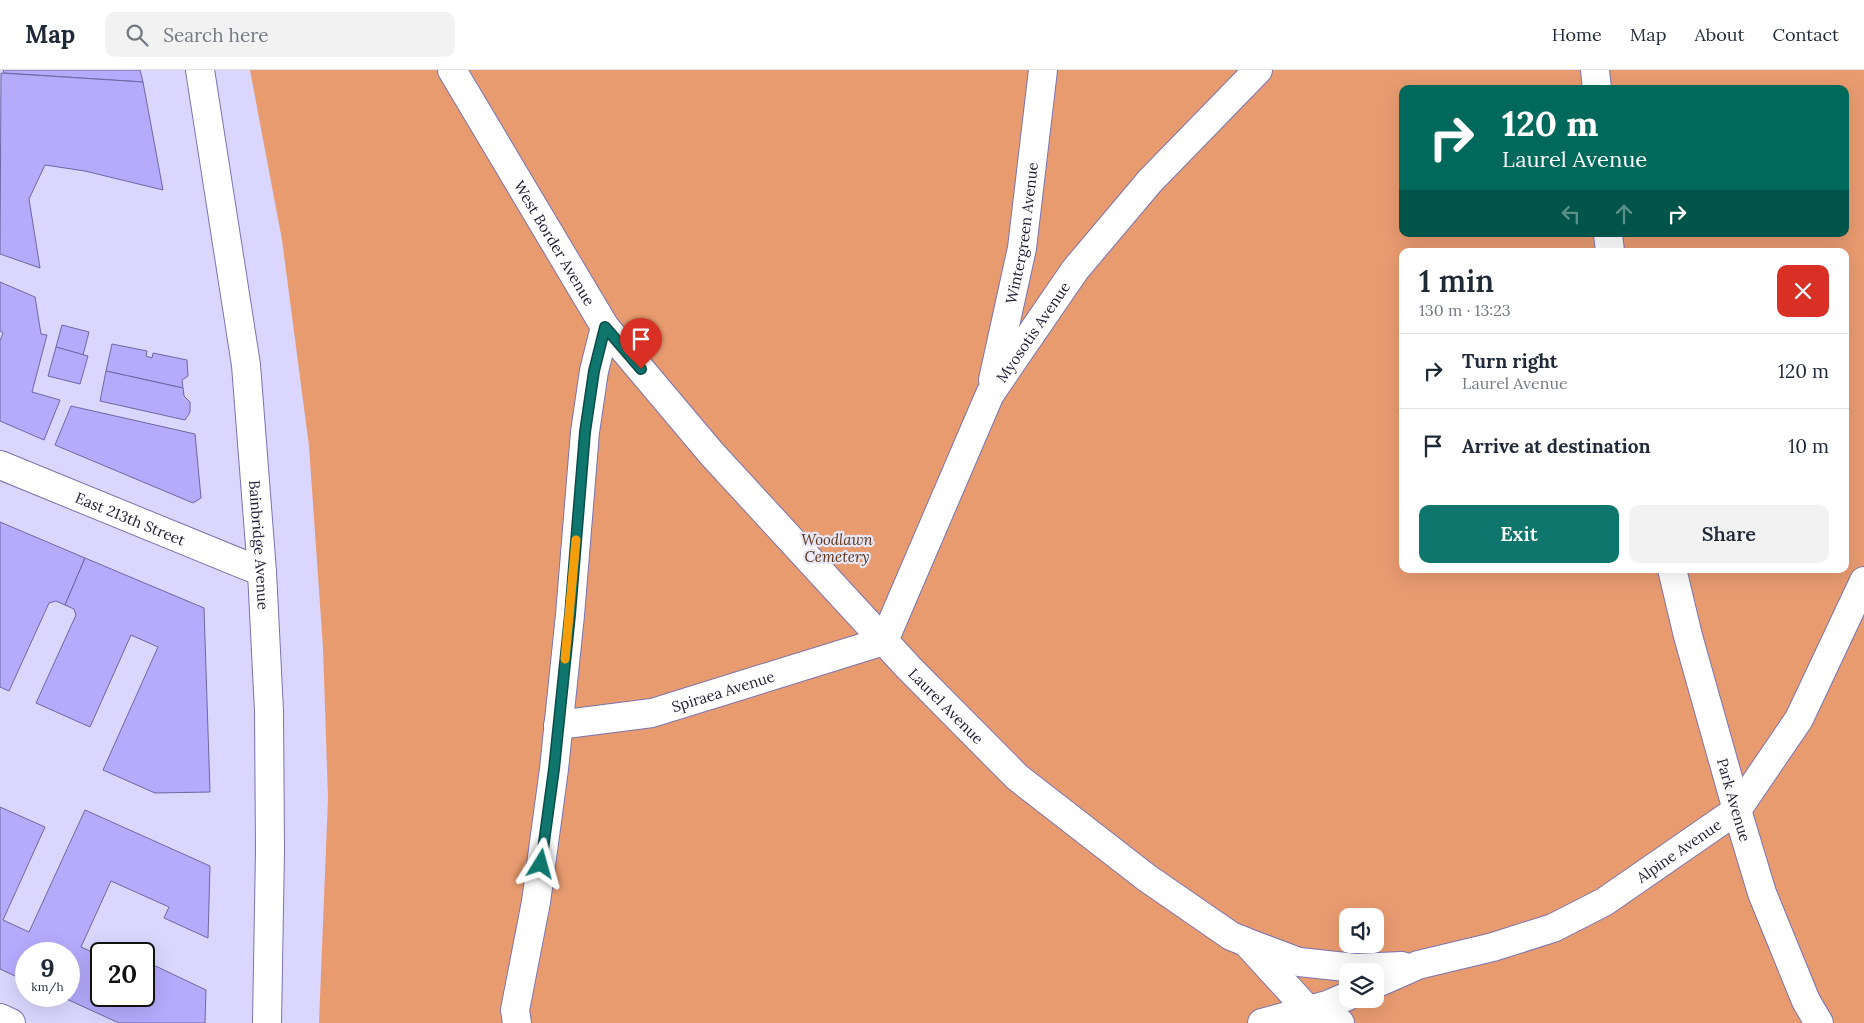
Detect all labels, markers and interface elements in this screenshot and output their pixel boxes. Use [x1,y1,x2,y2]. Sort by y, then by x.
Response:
search box [105,12,455,57]
text: Map [25,19,75,50]
icon: search [123,21,151,49]
text: Search here [163,23,269,47]
text: Home [1552,23,1602,46]
text: Map [1630,23,1666,46]
text: About [1694,23,1744,46]
text: Contact [1772,23,1839,46]
text: 120 m [1502,101,1599,146]
icon: right [1419,105,1484,170]
text: Laurel Avenue [1502,145,1647,173]
street label: Wintergreen Avenue [1001,161,1042,305]
street label: West Border Avenue [510,177,599,309]
icon: left [1557,200,1585,228]
icon: ahead [1610,200,1638,228]
icon: right [1663,200,1691,228]
text: 1 min [1419,262,1494,300]
button: close [1777,265,1829,317]
street label: Myosotis Avenue [992,278,1074,386]
text: 130 m · 13:23 [1419,300,1511,320]
pin [620,318,662,369]
icon: arrive [627,325,655,353]
text: Turn right [1462,349,1558,373]
icon: right [1419,357,1447,385]
text: 120 m [1778,359,1829,383]
text: Laurel Avenue [1462,373,1568,393]
icon: arrive [1419,432,1447,460]
text: Arrive at destination [1462,434,1651,458]
text: 10 m [1788,434,1829,458]
street label: Bainbridge Avenue [245,479,273,610]
street label: East 213th Street [73,487,188,549]
button: Exit [1419,505,1619,563]
button: Share [1629,505,1829,563]
park label: Woodlawn Cemetery [801,530,874,566]
street label: Laurel Avenue [905,664,988,748]
street label: Spiraea Avenue [669,666,777,716]
street label: Park Avenue [1713,756,1755,844]
street label: Alpine Avenue [1632,814,1725,887]
position arrow [514,837,566,889]
map controls [1339,908,1384,1008]
button: sound [1339,908,1384,953]
speed limit sign: 20 [90,942,155,1007]
text: 9 [40,952,55,984]
button: layers [1339,963,1384,1008]
text: km/h [31,979,64,994]

